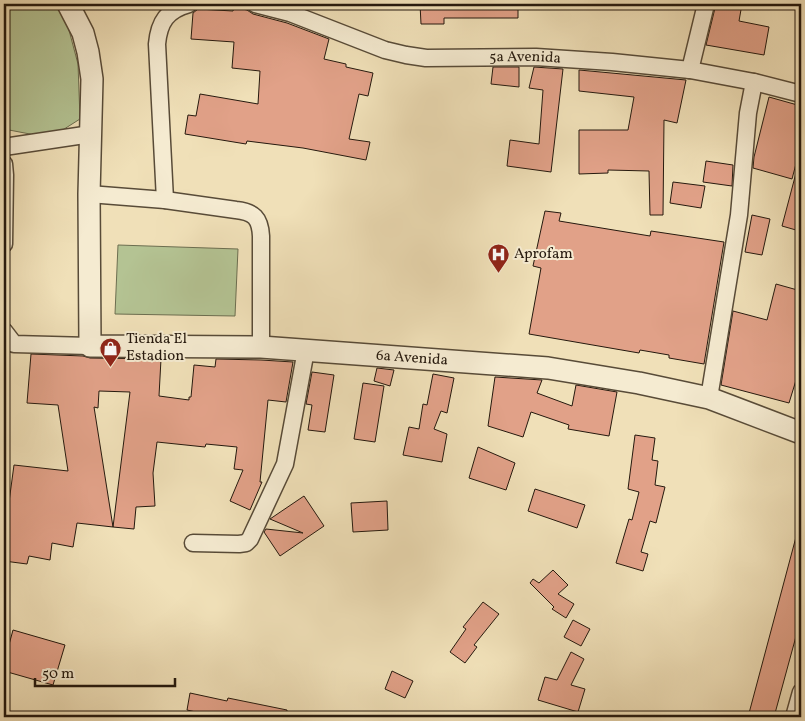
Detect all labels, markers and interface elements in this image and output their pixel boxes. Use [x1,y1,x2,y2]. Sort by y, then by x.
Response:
street label: 5a Avenida [489,46,562,69]
hospital icon: Aprofam [486,242,510,273]
place label: Aprofam [514,244,573,265]
place label: Tienda El Estadion [126,329,187,367]
shop icon: Tienda El Estadion [98,336,122,367]
street label: 6a Avenida [375,345,449,371]
scale bar [35,656,175,688]
text: 50 m [42,664,74,685]

